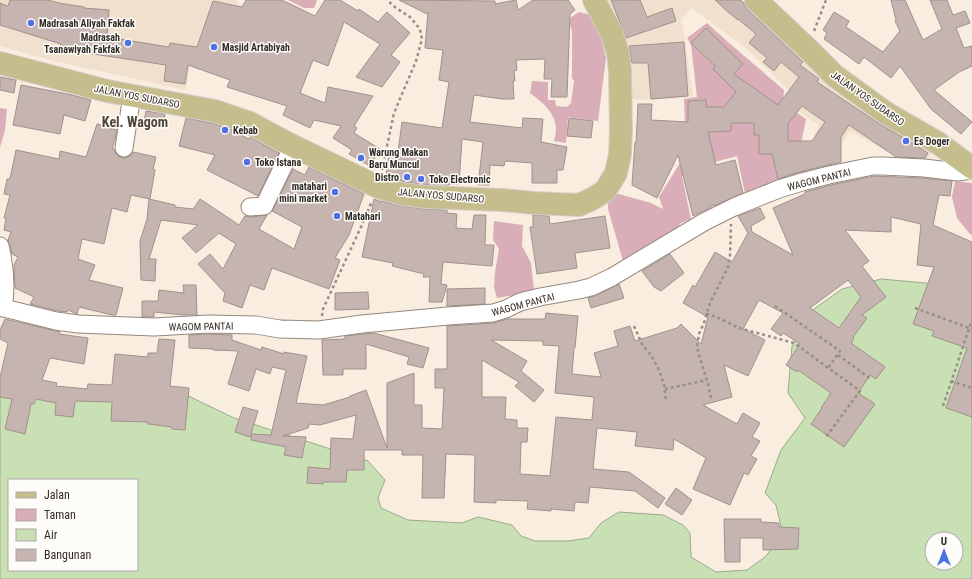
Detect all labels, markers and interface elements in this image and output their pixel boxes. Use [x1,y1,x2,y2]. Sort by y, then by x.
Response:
marker: Madrasah Aliyah Fakfak [26,18,36,28]
place label: Madrasah Aliyah Fakfak [39,18,135,29]
place label: Madrasah Tsanawiyah Fakfak [44,32,120,55]
marker: Madrasah Tsanawiyah Fakfak [123,38,133,48]
marker: Masjid Artabiyah [209,42,219,52]
place label: Masjid Artabiyah [222,42,290,53]
street label: JALAN YOS SUDARSO [829,69,906,128]
street label: JALAN YOS SUDARSO [93,83,181,110]
district label: Kel. Wagom [102,114,168,130]
marker: Kebab [220,125,230,135]
place label: Kebab [233,125,258,136]
marker: Es Doger [901,136,911,146]
place label: Es Doger [914,136,950,147]
place label: Warung Makan Baru Muncul [369,147,428,170]
marker: Warung Makan Baru Muncul [356,153,366,163]
marker: Toko Istana [242,157,252,167]
place label: Toko Istana [255,157,301,168]
street label: WAGOM PANTAI [786,166,852,193]
place label: Distro [375,172,399,183]
marker: Distro [402,172,412,182]
marker: Toko Electronic [416,174,426,184]
place label: Toko Electronic [429,174,491,185]
place label: matahari mini market [279,181,327,204]
street label: JALAN YOS SUDARSO [397,186,485,205]
marker: matahari mini market [330,187,340,197]
marker: Matahari [332,211,342,221]
place label: Matahari [345,211,381,222]
street label: WAGOM PANTAI [490,291,556,318]
street label: WAGOM PANTAI [169,320,233,333]
legend [8,479,138,571]
text: Jalan [44,488,70,502]
text: Taman [44,508,76,522]
text: Air [44,528,58,542]
north arrow [924,531,964,571]
text: U [941,535,947,548]
text: Bangunan [44,548,91,562]

